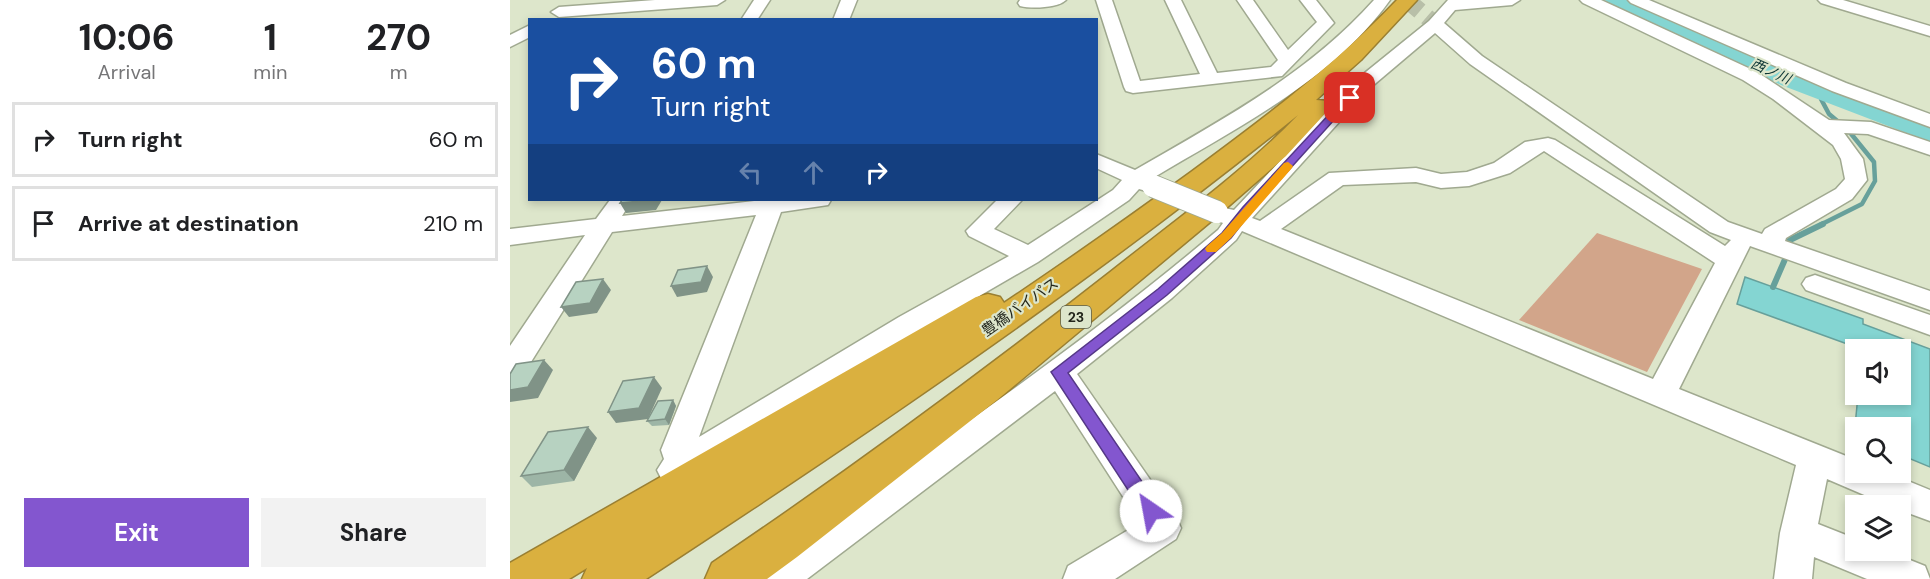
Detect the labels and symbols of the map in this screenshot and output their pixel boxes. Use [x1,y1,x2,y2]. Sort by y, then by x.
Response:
water label: 西ノ川 [1748,54,1796,89]
pin [1324,72,1375,123]
street label: 豊橋バイパス [978,273,1062,341]
road number: 23 [1061,306,1091,328]
position arrow [1119,479,1183,543]

